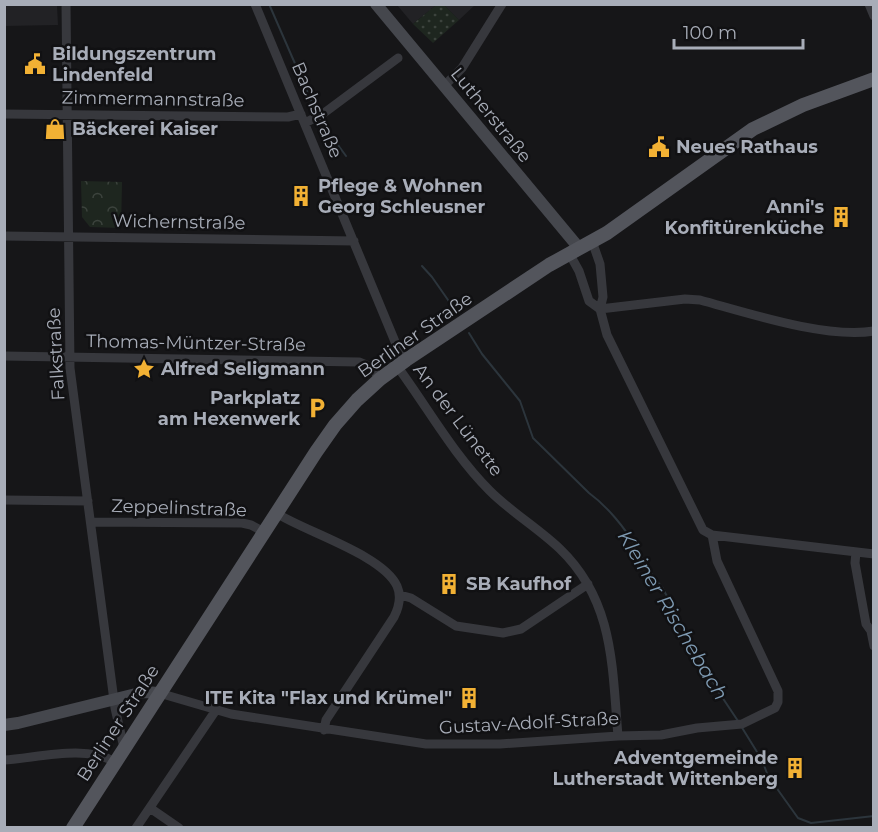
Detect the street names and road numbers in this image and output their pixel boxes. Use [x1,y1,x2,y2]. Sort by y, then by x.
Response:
street label: Bachstraße [287,59,347,162]
street label: Lutherstraße [446,63,536,167]
street label: Zimmermannstraße [61,86,245,112]
street label: Wichernstraße [112,210,246,234]
street label: Berliner Straße [354,287,477,383]
street label: Falkstraße [43,307,69,401]
street label: Thomas-Müntzer-Straße [86,330,306,356]
street label: An der Lünette [409,359,508,481]
street label: Zeppelinstraße [111,495,247,521]
street label: Berliner Straße [72,660,164,785]
street label: Gustav-Adolf-Straße [438,707,620,739]

